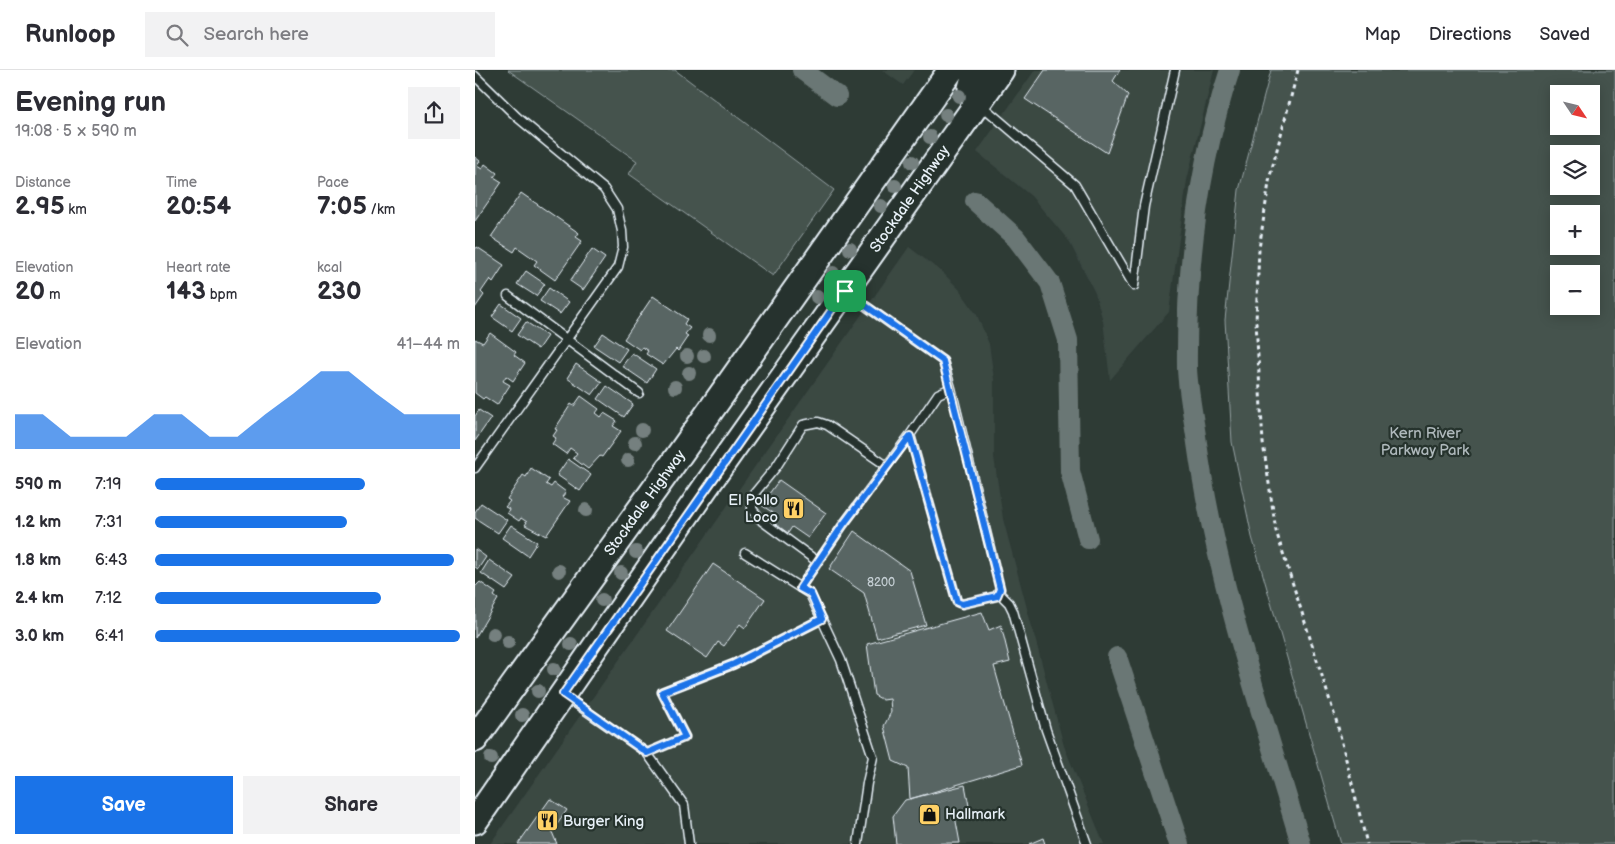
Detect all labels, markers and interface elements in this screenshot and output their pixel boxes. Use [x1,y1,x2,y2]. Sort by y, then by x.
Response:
search box [145,12,495,57]
text: Runloop [25,20,115,49]
icon: search [163,21,191,49]
text: Search here [203,23,309,46]
text: Map [1365,24,1401,45]
text: Directions [1429,24,1511,45]
text: Saved [1539,24,1590,45]
north arrow [1550,85,1600,135]
map controls [1550,85,1600,315]
text: Evening run [15,86,166,119]
button: share [408,87,460,139]
text: 19:08 · 5 × 590 m [15,122,137,141]
street label: Stockdale Highway [866,142,954,256]
button: layers [1550,145,1600,195]
text: Distance [15,174,71,191]
text: Time [166,174,197,191]
text: Pace [317,174,349,191]
text: 2.95 [15,191,65,222]
text: 20:54 [166,191,231,222]
text: 7:05 [317,191,367,222]
text: km [65,201,87,218]
text: /km [367,201,395,218]
button: + [1550,205,1600,255]
text: Elevation [15,259,73,276]
text: Heart rate [166,259,231,276]
text: kcal [317,259,342,276]
button: − [1550,265,1600,315]
pin [824,270,866,312]
text: 20 [15,276,45,307]
text: 143 [166,276,206,307]
text: 230 [317,276,362,307]
icon: arrive [831,277,859,305]
text: m [45,286,60,303]
text: bpm [206,286,237,303]
text: Elevation [15,335,82,354]
text: 41–44 m [396,335,460,354]
park label: Kern River Parkway Park [1381,424,1470,460]
street label: Stockdale Highway [600,446,690,560]
text: 590 m [15,475,62,494]
text: 7:19 [95,475,122,494]
place label: El Pollo Loco [728,491,778,527]
restaurant icon: El Pollo Loco [782,497,806,521]
text: 1.2 km [15,513,61,532]
text: 7:31 [95,513,122,532]
text: 1.8 km [15,551,61,570]
text: 6:43 [95,551,128,570]
house number: 8200 [867,575,895,590]
text: 2.4 km [15,589,64,608]
text: 7:12 [95,589,122,608]
text: 3.0 km [15,627,64,646]
text: 6:41 [95,627,124,646]
button: Save [15,776,233,834]
button: Share [243,776,460,834]
shop icon: Hallmark [917,802,941,826]
place label: Hallmark [945,805,1005,824]
restaurant icon: Burger King [535,809,559,833]
place label: Burger King [563,812,644,831]

